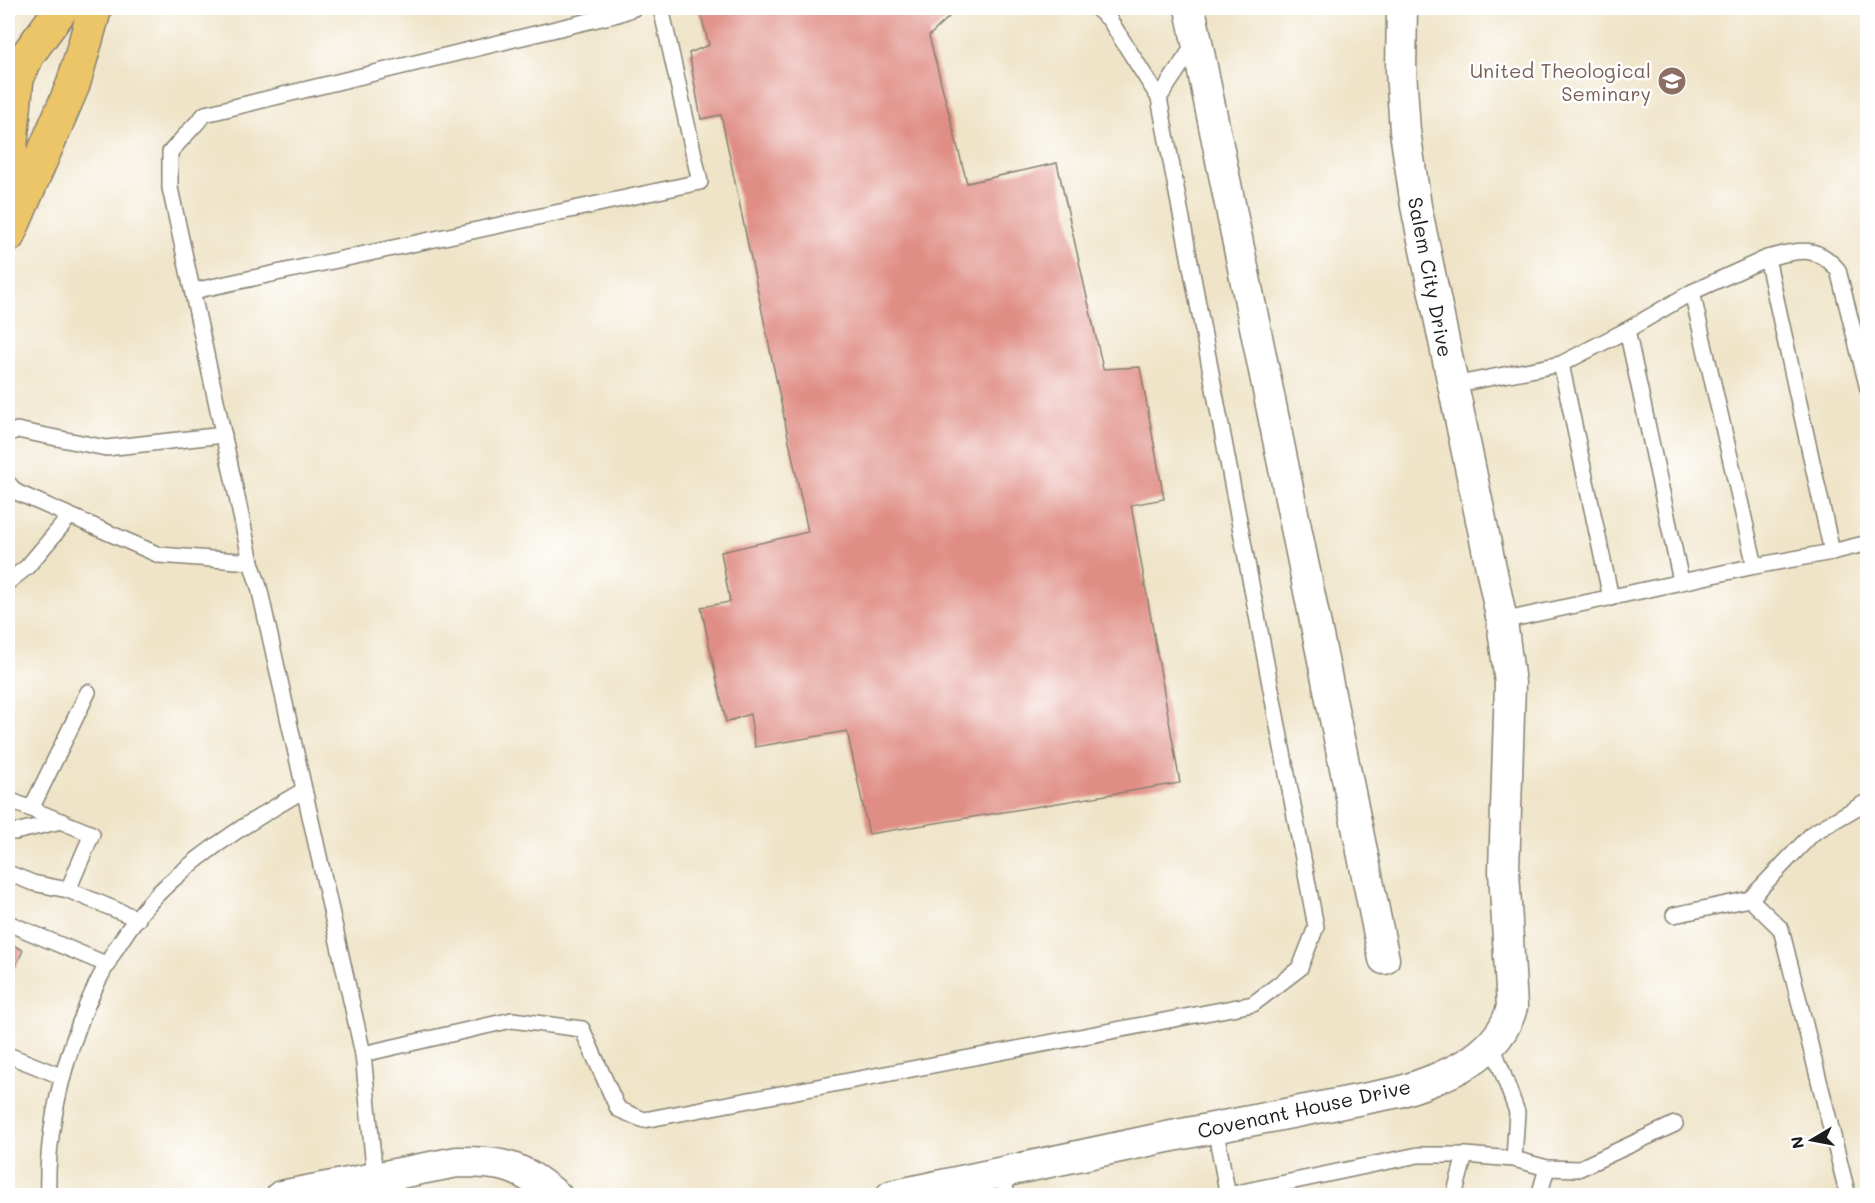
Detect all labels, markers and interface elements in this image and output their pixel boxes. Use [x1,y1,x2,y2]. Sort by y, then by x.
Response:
place label: United Theological Seminary [1470,57,1651,106]
school or university icon: United Theological Seminary [1656,65,1688,97]
street label: Salem City Drive [1403,195,1459,359]
street label: Covenant House Drive [1195,1073,1413,1143]
north arrow [1782,1110,1842,1170]
text: N [1785,1135,1808,1151]

